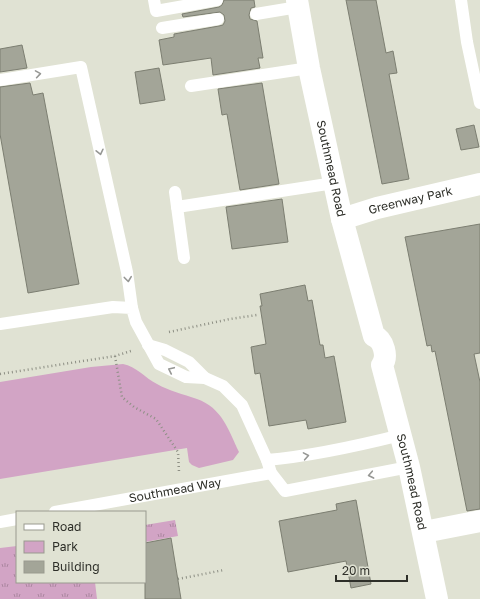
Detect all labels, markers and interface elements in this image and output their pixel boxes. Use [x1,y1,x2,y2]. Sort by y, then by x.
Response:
one-way arrow [35,70,42,79]
street label: Southmead Road [314,119,349,218]
one-way arrow [96,149,104,155]
street label: Greenway Park [366,183,454,217]
one-way arrow [123,276,132,282]
one-way arrow [168,367,175,375]
street label: Southmead Road [393,432,430,531]
one-way arrow [303,452,309,461]
one-way arrow [368,470,374,478]
street label: Southmead Way [128,474,223,506]
legend [16,511,146,583]
text: Road [52,519,81,534]
text: Park [52,539,78,554]
scale bar [336,557,407,583]
text: Building [52,559,100,574]
text: 20 m [342,563,370,578]

